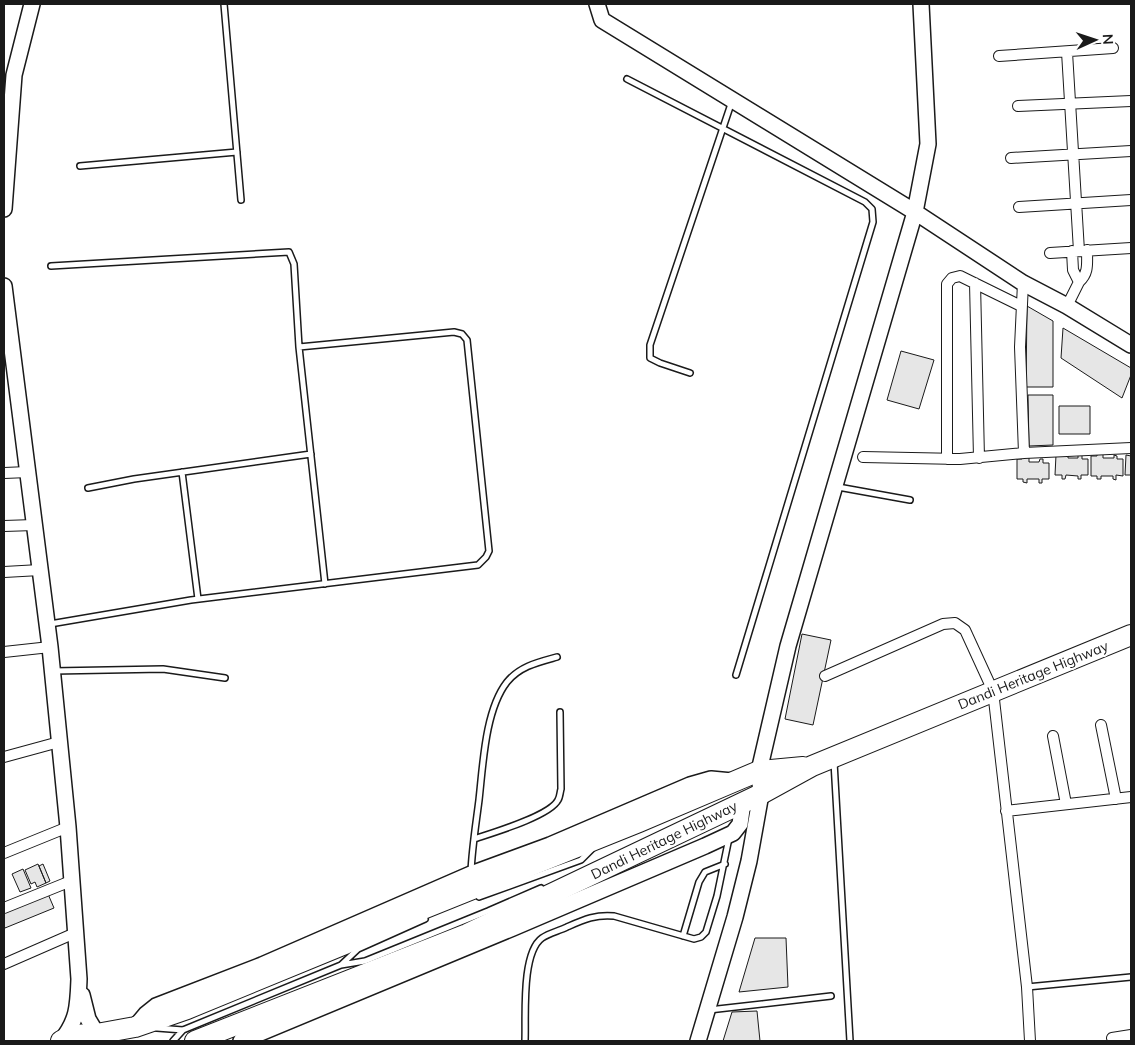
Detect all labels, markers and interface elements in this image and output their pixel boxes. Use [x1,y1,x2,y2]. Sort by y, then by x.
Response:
north arrow [1070,15,1120,65]
text: N [1099,34,1117,45]
street label: Dandi Heritage Highway [955,636,1111,713]
street label: Dandi Heritage Highway [588,796,741,883]

